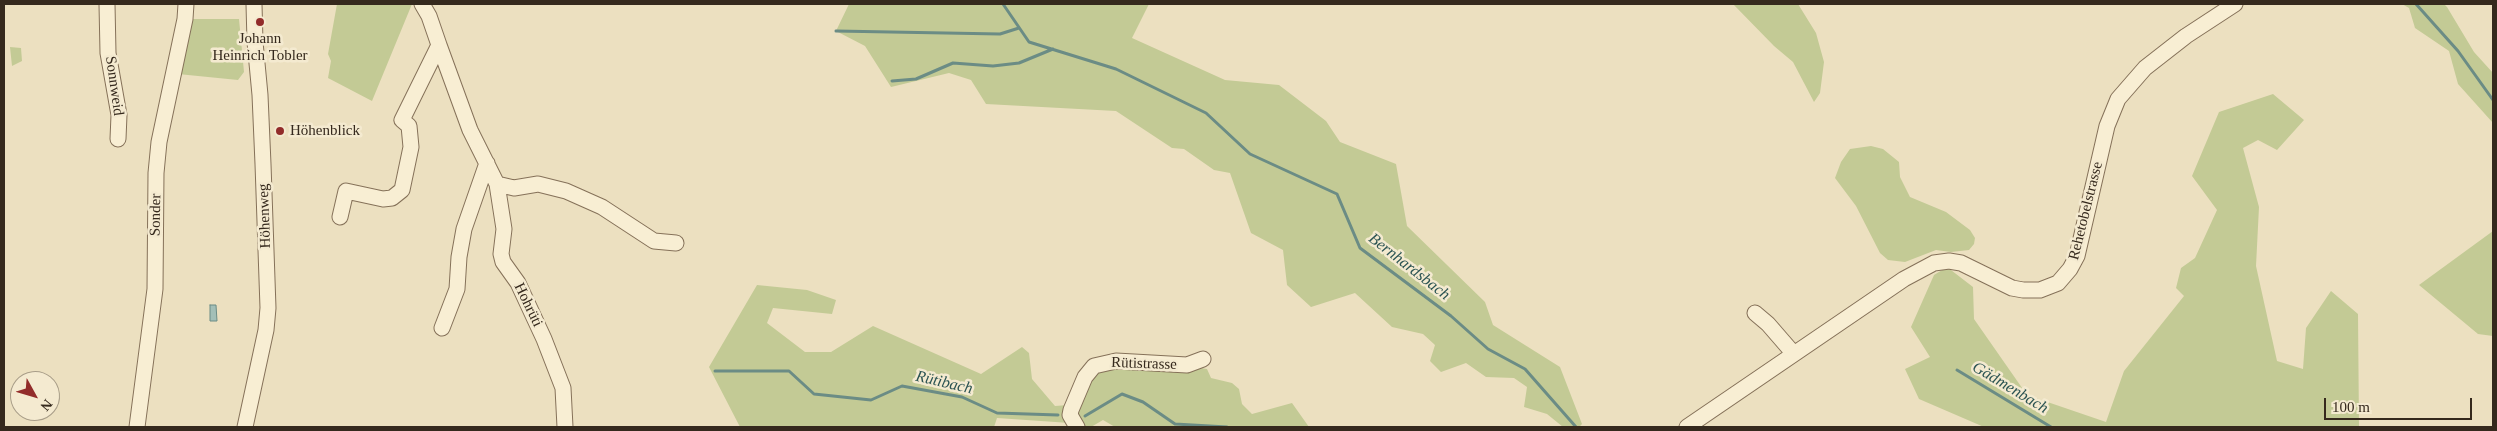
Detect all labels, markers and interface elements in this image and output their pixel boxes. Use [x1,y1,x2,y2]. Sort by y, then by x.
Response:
marker: Johann Heinrich Tobler [254,16,266,28]
place label: Johann Heinrich Tobler [212,30,308,65]
street label: Sonnweid [101,55,127,117]
place label: Höhenblick [290,122,360,140]
marker: Höhenblick [274,125,286,137]
street label: Rehetobelstrasse [2065,160,2107,262]
street label: Höhenweg [255,183,275,249]
street label: Sonder [147,194,165,236]
water label: Bernhardsbach [1364,229,1454,305]
street label: Hohrüti [510,280,546,330]
street label: Rütistrasse [1111,354,1177,374]
water label: Gädmenbach [1968,358,2052,418]
water label: Rütibach [914,367,974,399]
north arrow [10,371,60,421]
scale bar [2327,388,2474,420]
text: N [37,396,55,414]
text: 100 m [2332,399,2370,415]

